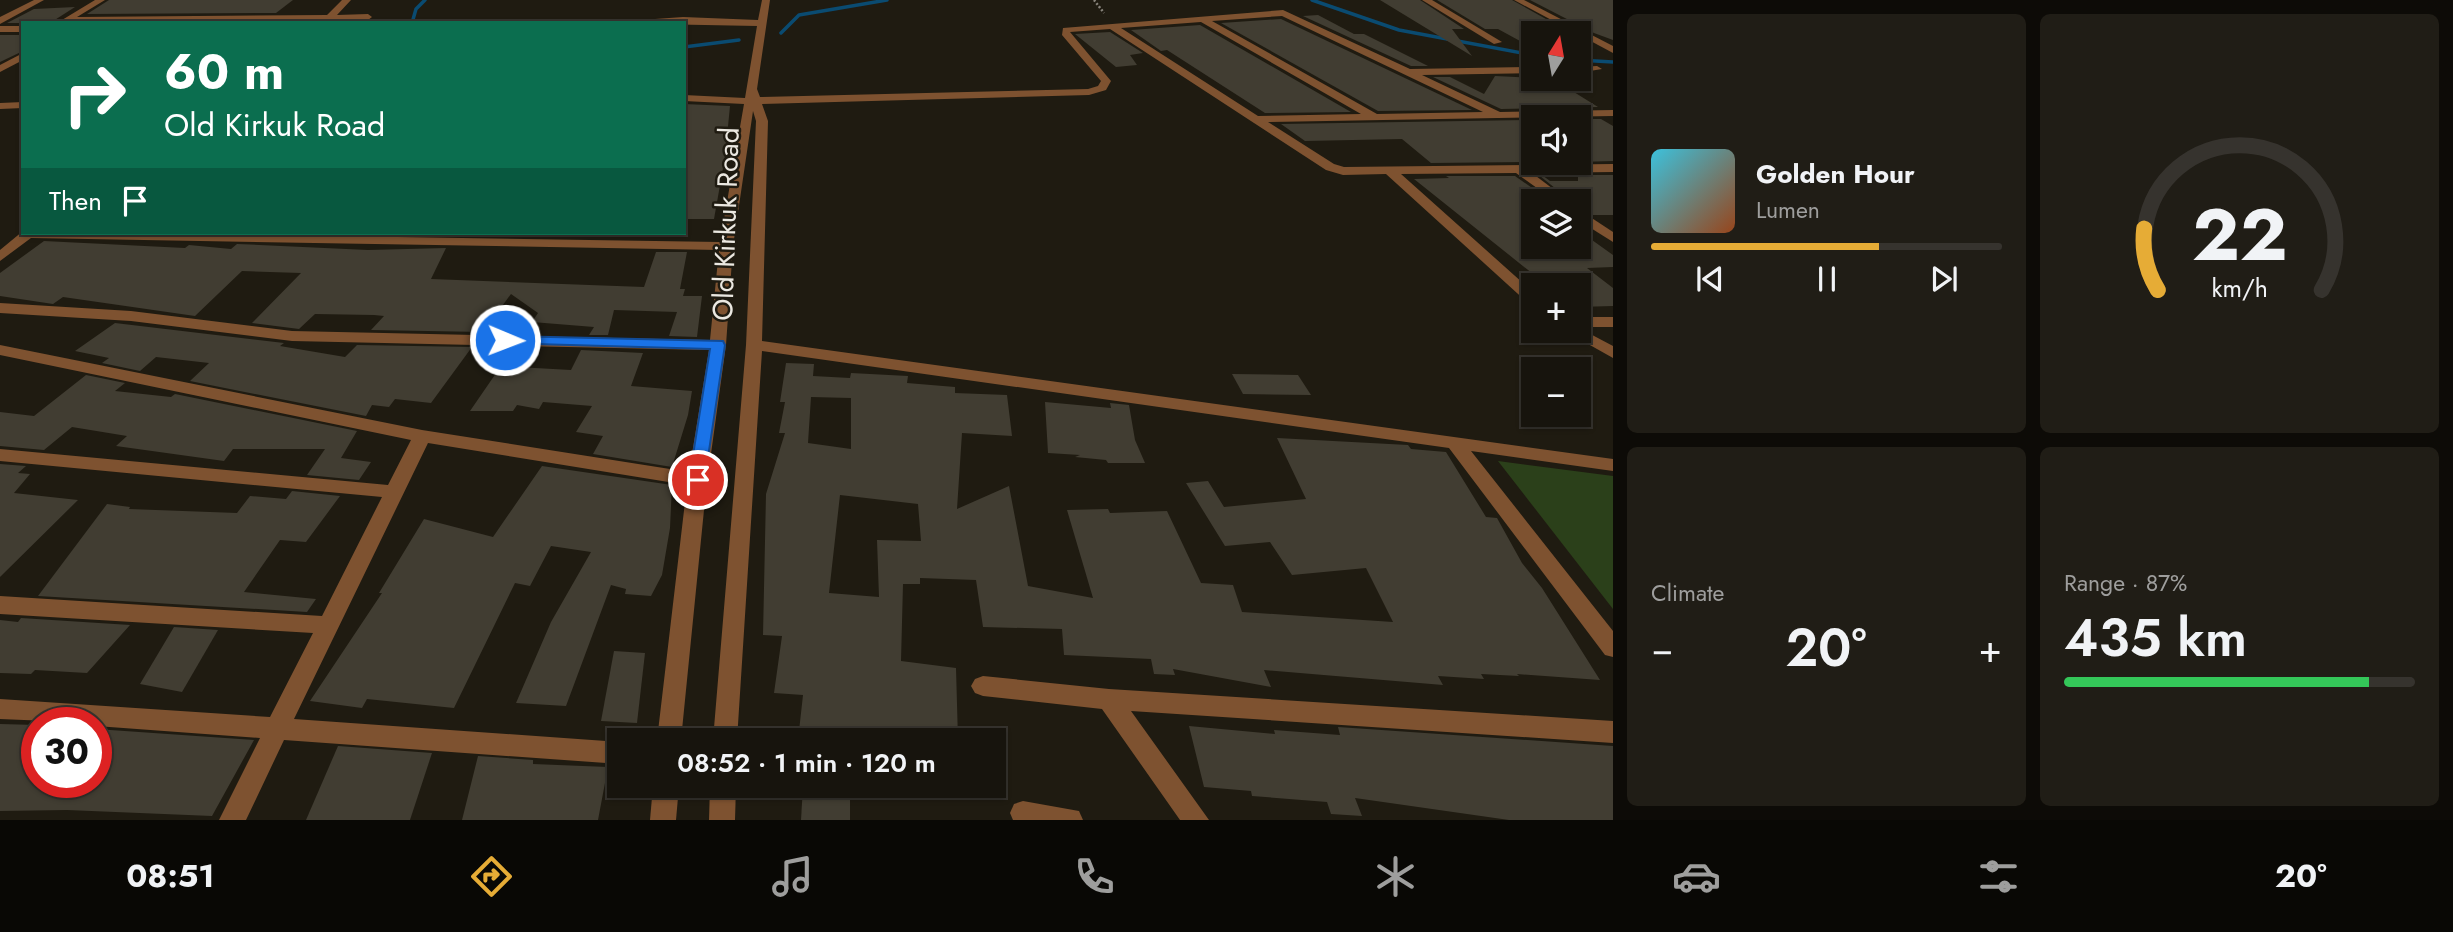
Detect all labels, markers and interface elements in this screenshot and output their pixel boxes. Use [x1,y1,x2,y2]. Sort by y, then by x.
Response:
north arrow [1521,21,1591,91]
map controls [1521,21,1591,427]
text: 60 m [164,37,284,107]
icon: right [49,49,140,140]
text: Old Kirkuk Road [164,102,385,148]
button: sound [1521,105,1591,175]
street label: Old Kirkuk Road [702,127,750,321]
text: Golden Hour [1756,155,1915,193]
text: Then [49,182,102,220]
icon: arrive [116,182,154,220]
text: 22 [2192,182,2287,287]
button: layers [1521,189,1591,259]
text: Lumen [1756,193,1820,227]
icon: previous [1691,260,1729,298]
icon: pause [1808,260,1846,298]
icon: next [1925,260,1963,298]
text: km/h [2211,270,2268,306]
button: + [1521,273,1591,343]
position arrow [468,303,542,377]
button: − [1521,357,1591,427]
pin [668,450,728,510]
icon: arrive [679,461,717,499]
text: Range · 87% [2064,566,2187,600]
text: Climate [1651,576,1724,610]
text: 435 km [2064,600,2247,676]
text: 20° [1785,610,1867,686]
text: − [1651,621,1673,676]
text: + [1979,621,2002,676]
speed limit sign: 30 [21,707,112,798]
text: 08:52 · 1 min · 120 m [677,744,936,782]
icon: directions [467,852,516,901]
icon: music [768,852,817,901]
icon: phone [1070,852,1119,901]
icon: climate [1371,852,1420,901]
icon: car [1672,852,1721,901]
icon: filters [1974,852,2023,901]
text: 08:51 [126,853,215,899]
text: 20° [2275,853,2327,899]

